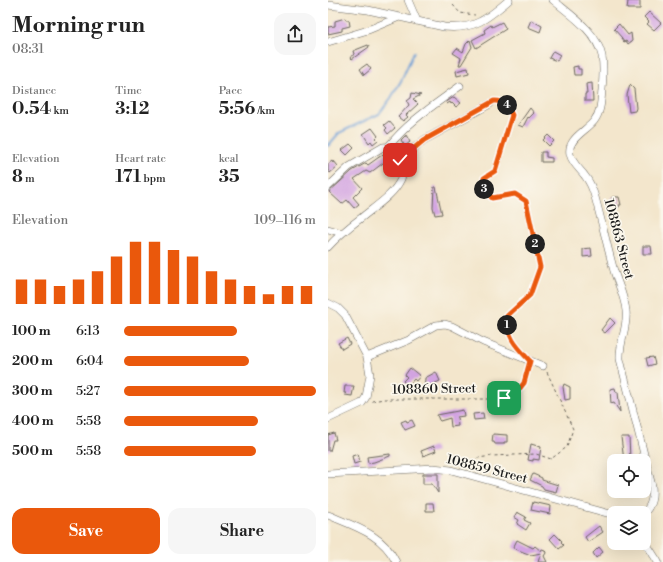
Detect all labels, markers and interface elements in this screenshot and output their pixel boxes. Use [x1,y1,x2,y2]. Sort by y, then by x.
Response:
text: Morning run [12,12,145,39]
button: share [274,13,316,55]
text: 08:31 [12,41,44,57]
text: Distance [12,84,56,98]
text: Time [115,84,142,98]
text: Pace [219,84,242,98]
pin: 4 [497,95,517,115]
text: 0.54 [12,98,51,120]
text: 3:12 [115,98,149,120]
text: 5:56 [219,98,255,120]
text: 4 [503,98,511,112]
text: km [51,104,69,118]
text: /km [255,104,275,118]
pin [383,143,417,177]
icon: check [389,149,411,171]
text: Elevation [12,152,60,166]
text: Heart rate [115,152,166,166]
text: kcal [219,152,239,166]
text: 8 [12,166,23,188]
text: 171 [115,166,141,188]
text: 35 [219,166,239,188]
text: m [23,172,35,186]
text: bpm [141,172,166,186]
pin: 3 [474,179,494,199]
text: 3 [481,182,487,196]
street label: 108863 Street [601,197,638,281]
text: Elevation [12,212,68,228]
text: 109–116 m [254,212,316,228]
pin: 2 [525,234,545,254]
text: 2 [532,237,538,251]
pin: 1 [497,315,517,335]
text: 1 [504,318,510,332]
text: 100 m [12,323,51,339]
text: 6:13 [76,323,100,339]
text: 200 m [12,353,53,369]
text: 6:04 [76,353,103,369]
street label: 108860 Street [392,380,477,398]
pin [487,381,521,415]
text: 300 m [12,383,53,399]
text: 5:27 [76,383,100,399]
icon: arrive [493,387,515,409]
text: 400 m [12,413,54,429]
text: 5:58 [76,413,101,429]
text: 500 m [12,443,53,459]
text: 5:58 [76,443,101,459]
street label: 108859 Street [445,451,529,487]
map controls [607,454,651,550]
button: locate [607,454,651,498]
button: layers [607,506,651,550]
button: Save [12,508,160,554]
button: Share [168,508,316,554]

